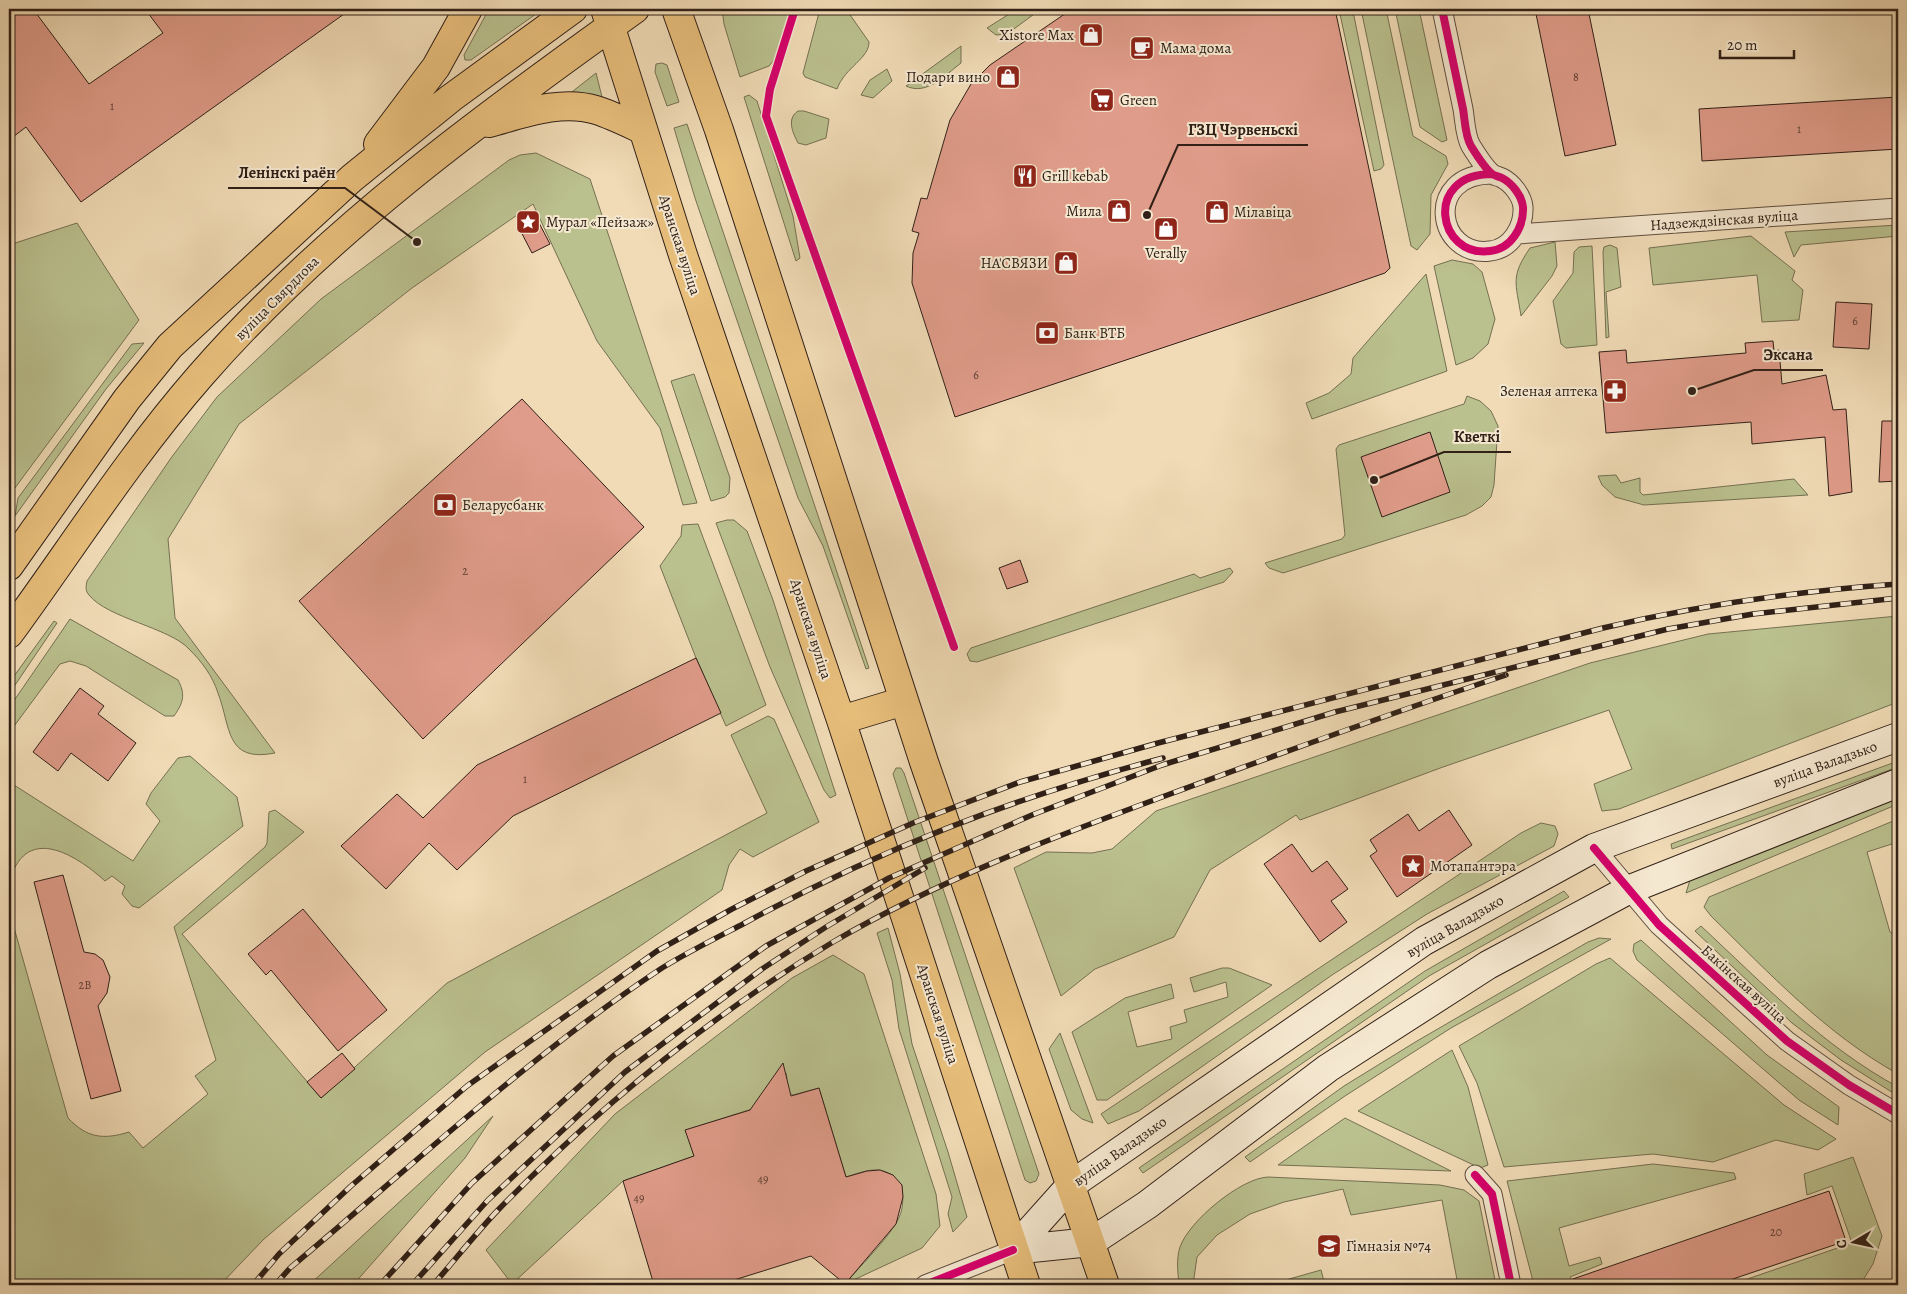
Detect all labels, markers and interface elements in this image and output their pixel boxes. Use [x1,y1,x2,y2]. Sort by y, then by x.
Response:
shop icon: Xistore Max [1078,22,1104,48]
place label: Xistore Max [1000,25,1074,45]
scale bar [1720,28,1793,60]
cafe icon: Мама дома [1129,35,1155,61]
text: 20 m [1727,35,1758,55]
place label: Мама дома [1160,38,1231,58]
shop icon: Подари вино [995,64,1021,90]
place label: Подари вино [906,67,990,87]
house number: 8 [1573,69,1579,85]
supermarket icon: Green [1089,87,1115,113]
place label: Green [1120,90,1157,110]
house number: 1 [110,98,114,114]
callout: ГЗЦ Чэрвеньскі [1178,114,1308,145]
text: ГЗЦ Чэрвеньскі [1188,119,1298,141]
house number: 1 [1797,121,1801,137]
callout: Ленінскі раён [228,157,345,188]
text: Ленінскі раён [238,162,336,184]
restaurant icon: Grill kebab [1012,163,1038,189]
place label: Grill kebab [1042,166,1108,186]
street label: Аранская вуліца [654,192,706,298]
shop icon: Мила [1106,198,1132,224]
shop icon: Мілавіца [1204,199,1230,225]
place label: Мила [1066,201,1102,221]
place label: Мілавіца [1234,202,1292,222]
street label: Надзеждзінская вуліца [1649,205,1799,235]
place icon: Мурал «Пейзаж» [515,209,541,235]
place label: Мурал «Пейзаж» [546,212,654,232]
shop icon: Verally [1153,216,1179,242]
place label: Verally [1144,243,1187,263]
shop icon: НА'СВЯЗИ [1053,250,1079,276]
street label: вуліца Свярдлова [230,251,324,345]
place label: НА'СВЯЗИ [980,253,1048,273]
house number: 6 [1852,313,1858,329]
bank icon: Банк ВТБ [1034,320,1060,346]
place label: Банк ВТБ [1064,323,1125,343]
callout: Эксана [1754,339,1823,370]
text: Эксана [1763,344,1813,366]
house number: 6 [973,367,979,383]
pharmacy icon: Зеленая аптека [1602,378,1628,404]
place label: Зеленая аптека [1500,381,1598,401]
callout: Кветкі [1444,421,1511,452]
text: Кветкі [1454,426,1501,448]
bank icon: Беларусбанк [432,492,458,518]
place label: Беларусбанк [462,495,544,515]
house number: 2 [462,563,468,579]
street label: Аранская вуліца [785,576,837,682]
street label: вуліца Валадзько [1770,736,1880,792]
house number: 1 [523,771,527,787]
place icon: Мотапантэра [1400,853,1426,879]
place label: Мотапантэра [1430,856,1516,876]
street label: вуліца Валадзько [1403,890,1507,962]
street label: Бакінская вуліца [1697,940,1791,1028]
street label: Аранская вуліца [912,961,964,1067]
house number: 2В [79,977,91,993]
street label: вуліца Валадзько [1069,1111,1171,1191]
house number: 49 [758,1171,768,1187]
house number: 49 [634,1190,644,1206]
north arrow [1830,1216,1880,1266]
house number: 20 [1770,1224,1782,1240]
school or university icon: Гімназія №74 [1316,1233,1342,1259]
place label: Гімназія №74 [1346,1236,1431,1256]
text: С [1832,1238,1852,1250]

